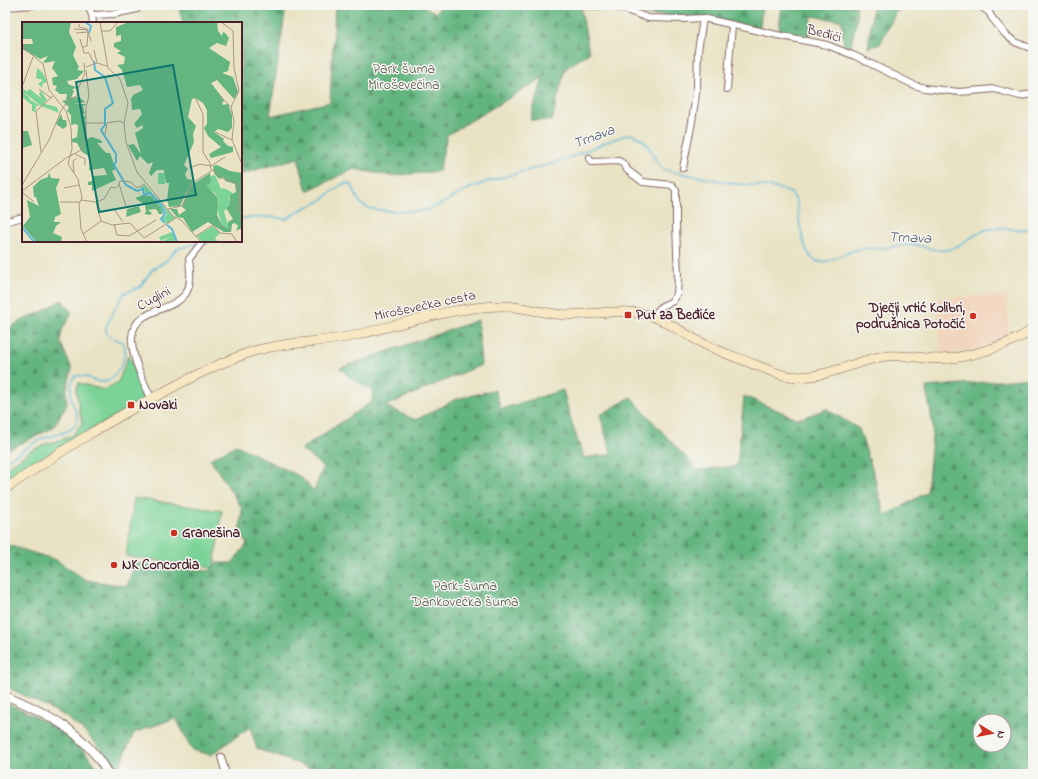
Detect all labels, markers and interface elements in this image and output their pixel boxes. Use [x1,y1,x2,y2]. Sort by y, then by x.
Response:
street label: Beđići [803,19,844,49]
inset map [22,22,242,242]
park label: Park šuma Miroševečina [368,59,440,96]
water label: Trnava [570,119,619,155]
water label: Trnava [888,226,933,250]
street label: Cuglini [133,281,175,318]
street label: Miroševečka cesta [372,285,478,327]
place label: Dječji vrtić Kolibri, podružnica Potočić [856,298,966,335]
place label: Put za Beđiće [636,305,716,326]
marker: Put za Beđiće [623,310,633,320]
marker: Dječji vrtić Kolibri, podružnica Potočić [968,311,978,321]
place label: Novaki [139,395,178,416]
marker: Novaki [126,400,136,410]
place label: Granešina [182,523,240,544]
marker: Granešina [169,528,179,538]
place label: NK Concordia [122,555,200,576]
marker: NK Concordia [109,560,119,570]
park label: Park-šuma Dankovečka šuma [410,576,519,613]
north arrow [972,713,1012,753]
text: N [992,730,1009,740]

